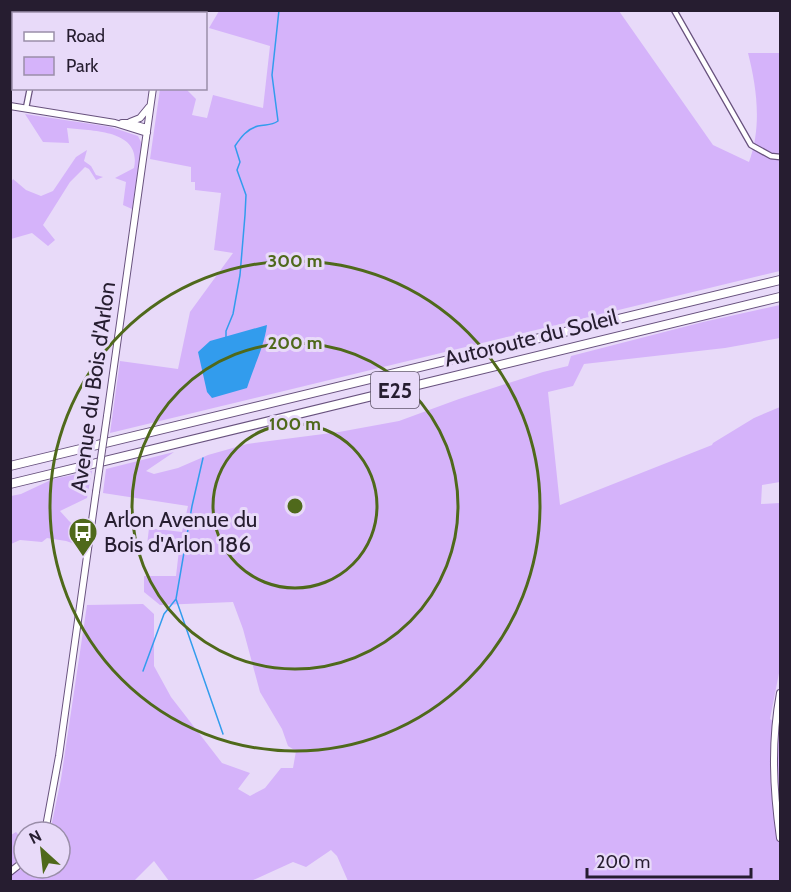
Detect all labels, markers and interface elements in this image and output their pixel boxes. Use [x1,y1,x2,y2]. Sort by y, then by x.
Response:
legend [12,12,207,90]
text: Road [66,25,105,47]
text: Park [66,55,99,77]
text: 300 m [268,250,322,272]
street label: Avenue du Bois d'Arlon [65,280,121,494]
street label: Autoroute du Soleil [441,303,621,373]
text: 200 m [268,332,322,354]
road number: E25 [371,372,419,408]
text: 100 m [269,413,321,435]
centre of rings [285,496,305,516]
place label: Arlon Avenue du Bois d'Arlon 186 [104,506,257,558]
bus stop icon: Arlon Avenue du Bois d'Arlon 186 [67,516,99,558]
north arrow [12,820,72,880]
text: N [26,826,45,848]
scale bar [587,841,750,879]
text: 200 m [596,851,650,873]

